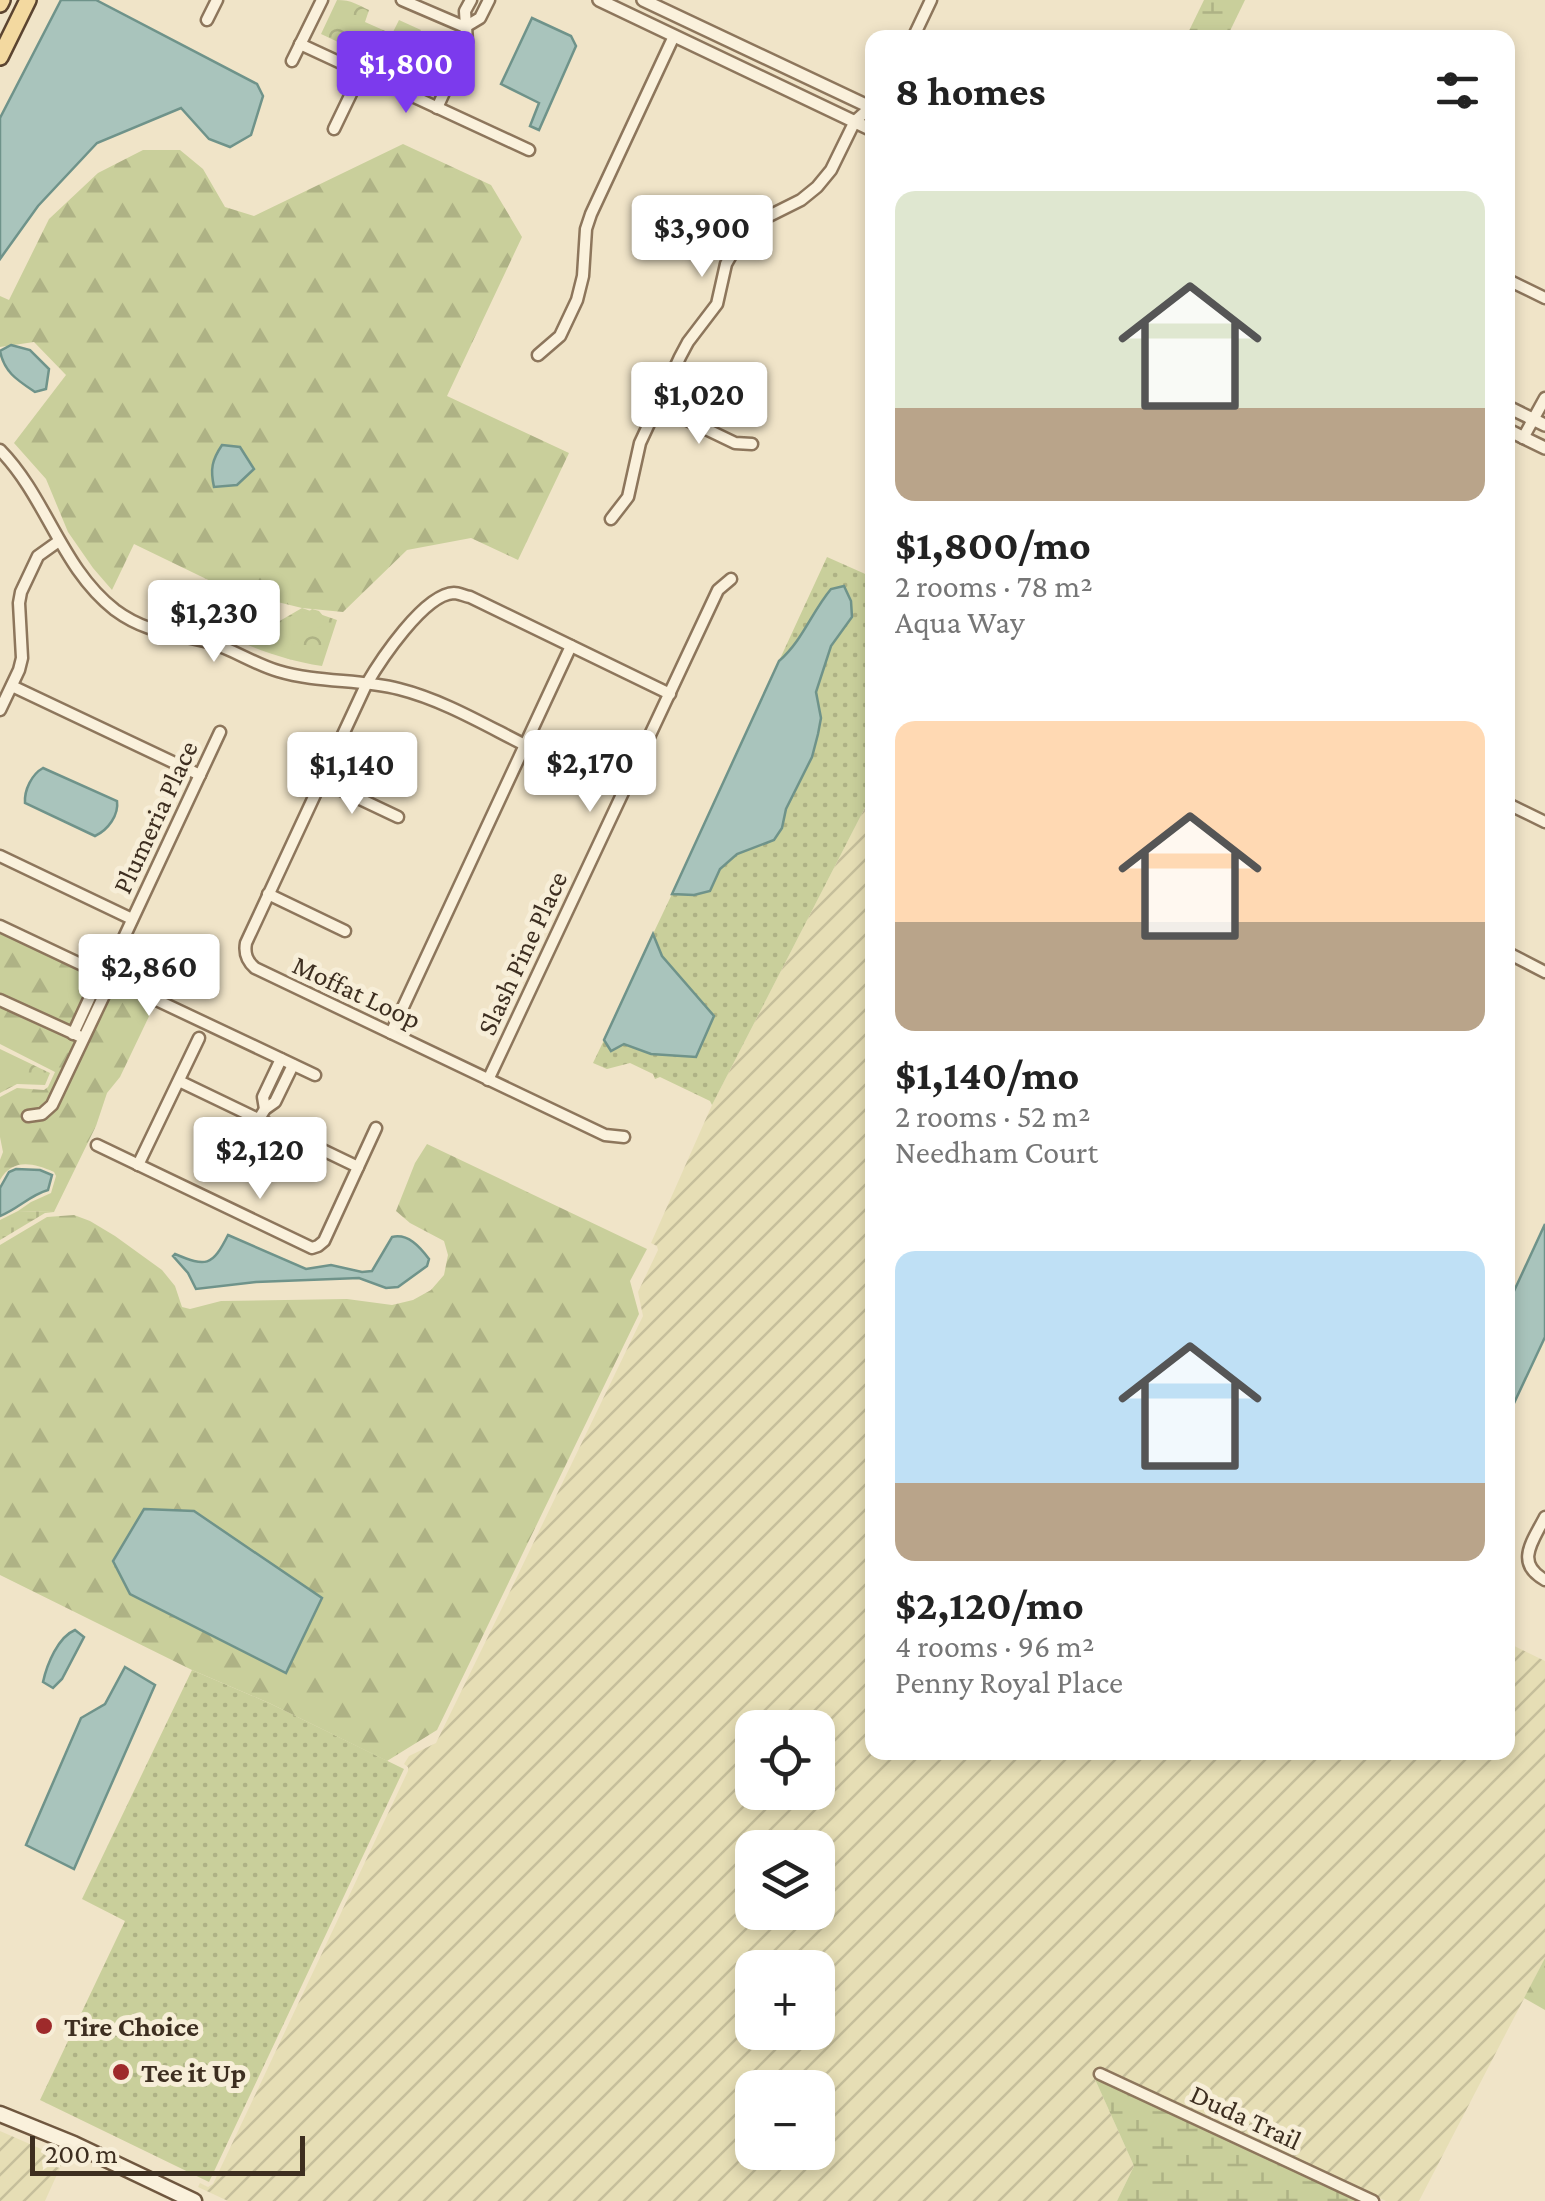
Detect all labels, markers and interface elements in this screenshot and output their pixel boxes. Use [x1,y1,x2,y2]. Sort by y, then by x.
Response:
pin: $1,800 [325,31,487,116]
text: $1,800 [359,45,453,81]
icon: filters [1430,63,1485,118]
text: 8 homes [895,67,1046,114]
pin: $3,900 [621,195,783,280]
text: $3,900 [654,209,750,245]
icon: home [1100,256,1280,436]
pin: $1,020 [618,362,780,447]
text: $1,020 [653,376,745,412]
text: $1,800/mo [895,521,1091,568]
text: 2 rooms · 78 m² [895,568,1093,604]
pin: $1,230 [133,580,295,665]
text: $1,230 [170,594,258,630]
text: Aqua Way [895,604,1025,640]
pin: $2,170 [509,730,671,815]
pin: $1,140 [271,732,433,817]
street label: Plumeria Place [106,736,204,898]
text: $2,170 [546,744,634,780]
text: $1,140 [309,746,395,782]
icon: home [1100,786,1280,966]
street label: Slash Pine Place [471,866,573,1040]
pin: $2,860 [68,934,230,1019]
text: $2,860 [101,948,197,984]
street label: Moffat Loop [288,949,426,1035]
text: $1,140/mo [895,1051,1079,1098]
text: 2 rooms · 52 m² [895,1098,1090,1134]
pin: $2,120 [179,1117,341,1202]
text: $2,120 [216,1131,304,1167]
text: Needham Court [895,1134,1098,1170]
icon: home [1100,1316,1280,1496]
text: $2,120/mo [895,1581,1084,1628]
text: 4 rooms · 96 m² [895,1628,1094,1664]
text: Penny Royal Place [895,1664,1123,1700]
map controls [735,1710,835,2170]
button: locate [735,1710,835,1810]
button: layers [735,1830,835,1930]
button: + [735,1950,835,2050]
place label: Tire Choice [64,2011,199,2042]
marker: Tire Choice [33,2015,55,2037]
place label: Tee it Up [141,2057,246,2088]
marker: Tee it Up [110,2061,132,2083]
button: − [735,2070,835,2170]
street label: Duda Trail [1186,2078,1306,2156]
scale bar [30,2131,305,2176]
text: 200 m [45,2138,118,2169]

